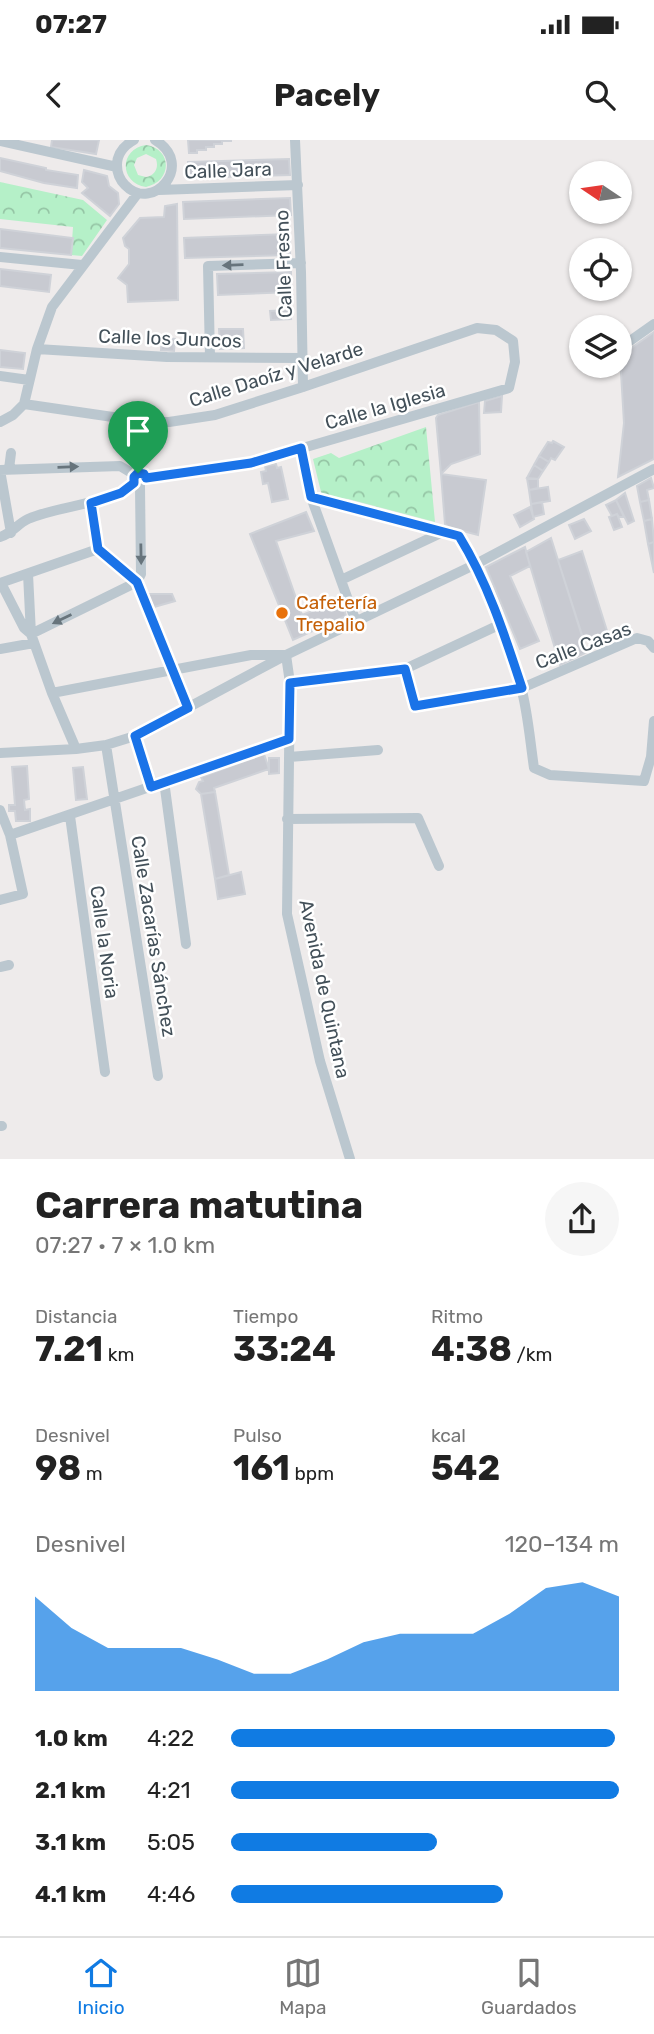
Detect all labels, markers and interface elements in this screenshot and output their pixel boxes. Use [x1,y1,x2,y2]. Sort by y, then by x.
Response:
text: 07:27 [35,9,107,40]
icon: back [35,76,73,114]
text: Pacely [274,76,380,114]
icon: search [581,76,619,114]
street label: Calle Jara [184,157,272,184]
north arrow [569,161,632,224]
map controls [569,161,632,378]
street label: Calle Fresno [270,209,297,318]
button: locate [569,238,632,301]
one-way arrow [222,260,244,271]
button: layers [569,315,632,378]
street label: Calle los Juncos [98,325,242,352]
street label: Calle Daoíz y Velarde [186,337,366,412]
street label: Calle la Iglesia [322,378,448,435]
pin [108,401,168,473]
icon: arrive [119,412,157,450]
one-way arrow [57,462,79,473]
one-way arrow [135,543,147,565]
place label: Cafetería Trepalio [296,591,377,636]
marker: Cafetería Trepalio [274,605,290,621]
one-way arrow [52,613,72,624]
street label: Calle Casas [532,617,634,674]
street label: Calle Zacarías Sánchez [126,834,181,1038]
street label: Calle la Noria [85,884,124,1000]
street label: Avenida de Quintana [294,898,355,1081]
text: Carrera matutina [35,1182,363,1228]
button: share [545,1182,619,1256]
text: 07:27 · 7 × 1.0 km [35,1231,215,1259]
text: Distancia [35,1305,117,1328]
text: Tiempo [233,1305,298,1328]
text: Ritmo [431,1305,483,1328]
text: 7.21 [35,1328,103,1370]
text: 33:24 [233,1328,336,1370]
text: 4:38 [431,1328,512,1370]
text: km [103,1343,135,1366]
text: /km [512,1343,552,1366]
text: Desnivel [35,1424,110,1447]
text: Pulso [233,1424,282,1447]
text: kcal [431,1424,466,1447]
text: 98 [35,1447,81,1489]
text: 161 [233,1447,290,1489]
text: 542 [431,1447,500,1489]
text: m [81,1462,103,1485]
text: bpm [290,1462,334,1485]
text: Desnivel [35,1530,126,1558]
text: 120–134 m [505,1530,619,1558]
text: 1.0 km [35,1724,108,1752]
text: 4:22 [147,1724,194,1752]
text: 2.1 km [35,1776,106,1804]
text: 4:21 [147,1776,191,1804]
text: 3.1 km [35,1828,106,1856]
text: 5:05 [147,1828,195,1856]
text: 4.1 km [35,1880,106,1908]
text: 4:46 [147,1880,195,1908]
tab: Inicio [77,1954,125,2019]
tab: Mapa [279,1954,327,2019]
tab: Guardados [481,1954,577,2019]

